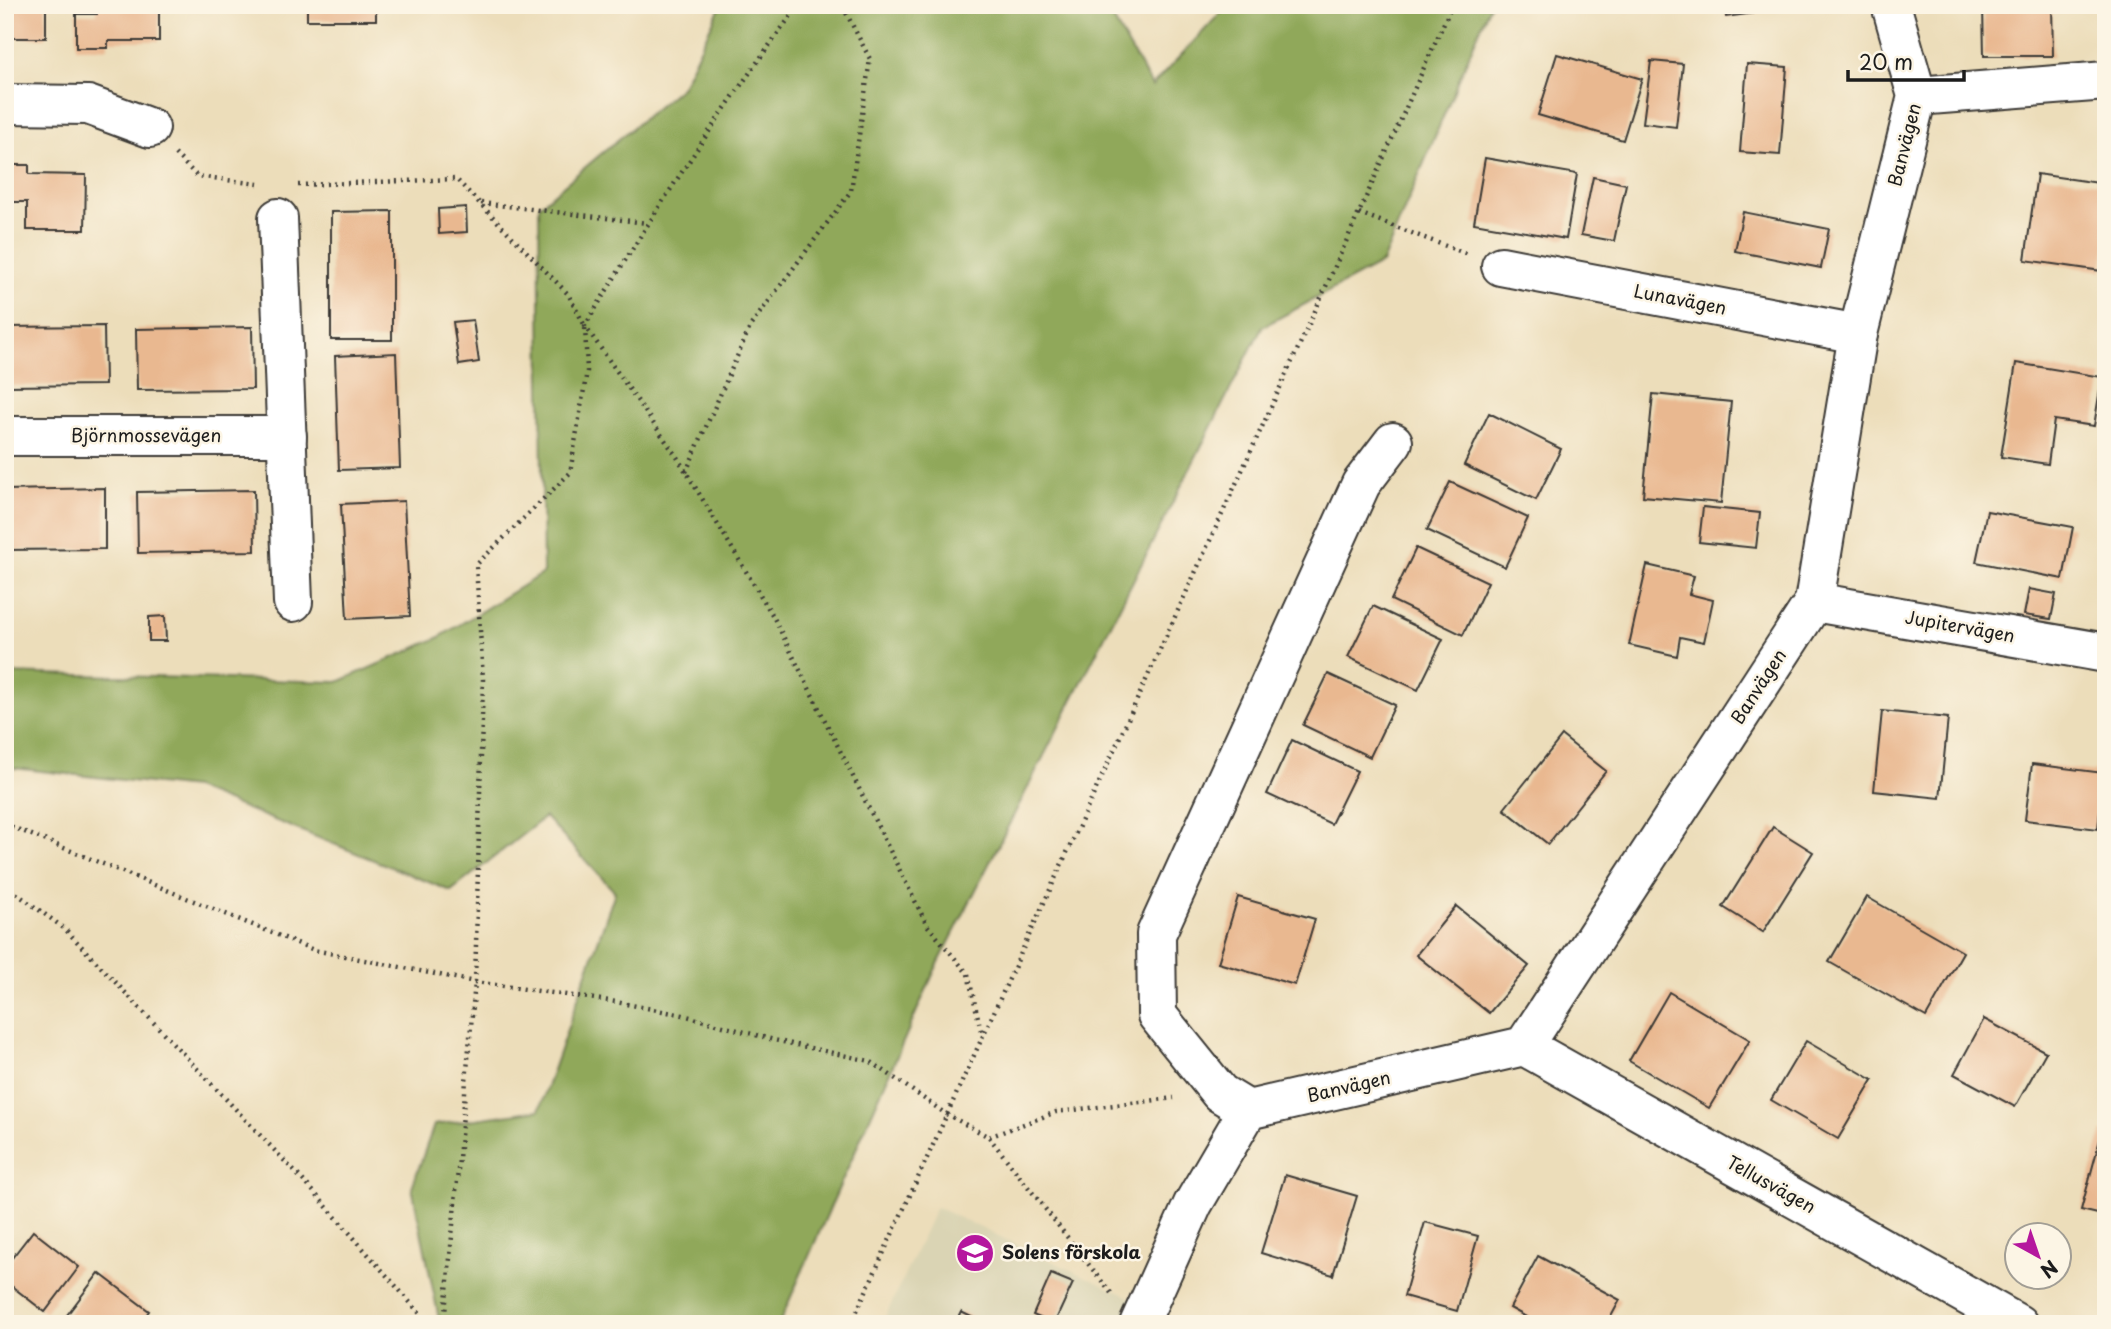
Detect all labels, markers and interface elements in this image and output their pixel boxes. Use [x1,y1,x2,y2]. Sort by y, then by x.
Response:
scale bar [1848,38,1964,82]
text: 20 m [1859,45,1913,77]
street label: Banvägen [1880,100,1927,189]
street label: Lunavägen [1632,276,1729,321]
street label: Björnmossevägen [71,421,221,448]
street label: Jupitervägen [1903,603,2017,648]
street label: Banvägen [1723,643,1792,729]
street label: Banvägen [1304,1063,1393,1108]
street label: Tellusvägen [1722,1148,1821,1219]
north arrow [2002,1220,2072,1290]
school or university icon: Solens förskola [954,1232,996,1274]
place label: Solens förskola [1002,1238,1141,1265]
text: N [2035,1254,2064,1285]

